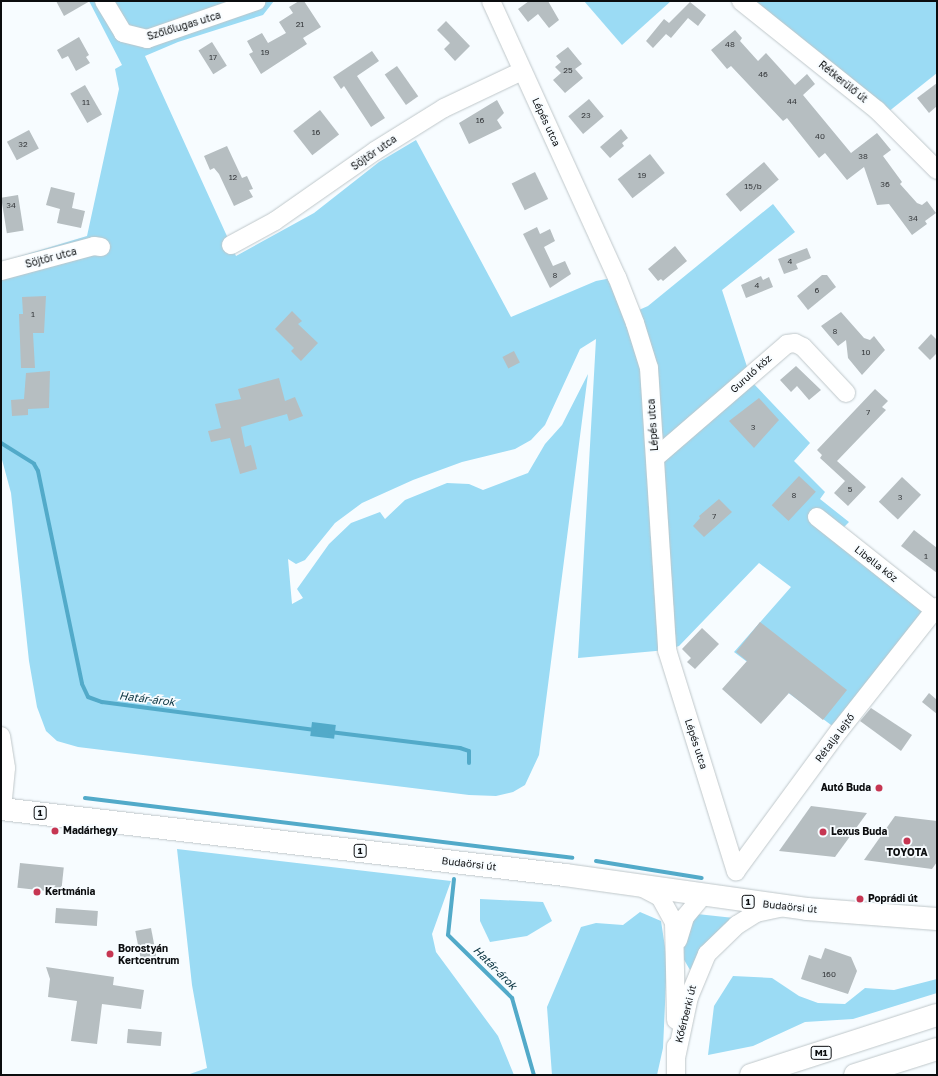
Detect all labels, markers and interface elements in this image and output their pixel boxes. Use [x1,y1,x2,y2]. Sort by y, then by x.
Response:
street label: Szőlőlugas utca [146,9,222,43]
house number: 21 [296,20,304,30]
house number: 48 [725,40,735,50]
house number: 19 [261,48,269,58]
house number: 17 [209,53,217,63]
street label: Rétkerülő út [816,59,870,105]
house number: 25 [563,66,573,76]
house number: 46 [758,70,768,80]
street label: Lépés utca [530,96,562,148]
house number: 44 [787,97,797,107]
house number: 11 [82,98,90,108]
house number: 23 [581,111,591,121]
house number: 16 [476,116,484,126]
house number: 16 [312,128,320,138]
house number: 40 [815,132,825,142]
street label: Söjtör utca [349,133,399,173]
house number: 32 [18,140,28,150]
house number: 38 [858,152,868,162]
house number: 19 [638,171,646,181]
house number: 12 [229,173,237,183]
house number: 36 [880,180,890,190]
house number: 15/b [744,182,762,192]
house number: 34 [6,201,16,211]
house number: 34 [908,214,918,224]
street label: Söjtör utca [24,245,78,271]
house number: 4 [788,257,792,267]
house number: 8 [553,271,557,281]
house number: 4 [755,281,759,291]
house number: 6 [815,286,819,296]
house number: 1 [31,310,35,320]
house number: 8 [833,327,837,337]
house number: 10 [862,348,870,358]
street label: Guruló köz [728,352,774,396]
street label: Lépés utca [645,398,661,452]
house number: 7 [866,408,870,418]
house number: 3 [751,423,755,433]
house number: 5 [848,485,852,495]
house number: 8 [792,491,796,501]
house number: 3 [898,493,902,503]
house number: 7 [712,512,716,522]
street label: Libella köz [852,543,900,585]
house number: 1 [924,552,928,562]
water label: Határ-árok [118,689,176,709]
street label: Rétalja lejtő [813,711,857,765]
street label: Lépés utca [682,717,710,771]
place label: Autó Buda [821,782,871,794]
marker: Autó Buda [874,783,884,793]
road number: 1 [33,806,47,820]
place label: Madárhegy [63,825,118,837]
marker: Madárhegy [50,826,60,836]
place label: Lexus Buda [831,826,887,838]
marker: Lexus Buda [818,827,828,837]
marker: TOYOTA [902,836,912,846]
road number: 1 [353,844,367,858]
place label: TOYOTA [886,847,928,859]
street label: Budaörsi út [441,855,497,873]
place label: Kertmánia [45,886,95,898]
marker: Kertmánia [32,887,42,897]
place label: Poprádi út [868,893,918,905]
marker: Poprádi út [855,894,865,904]
road number: 1 [741,895,755,909]
street label: Budaörsi út [762,898,818,916]
place label: Borostyán Kertcentrum [118,942,179,966]
water label: Határ-árok [470,943,520,993]
marker: Borostyán Kertcentrum [105,949,115,959]
house number: 160 [822,970,836,980]
street label: Kőérberki út [673,984,699,1044]
road number: M1 [810,1046,832,1060]

